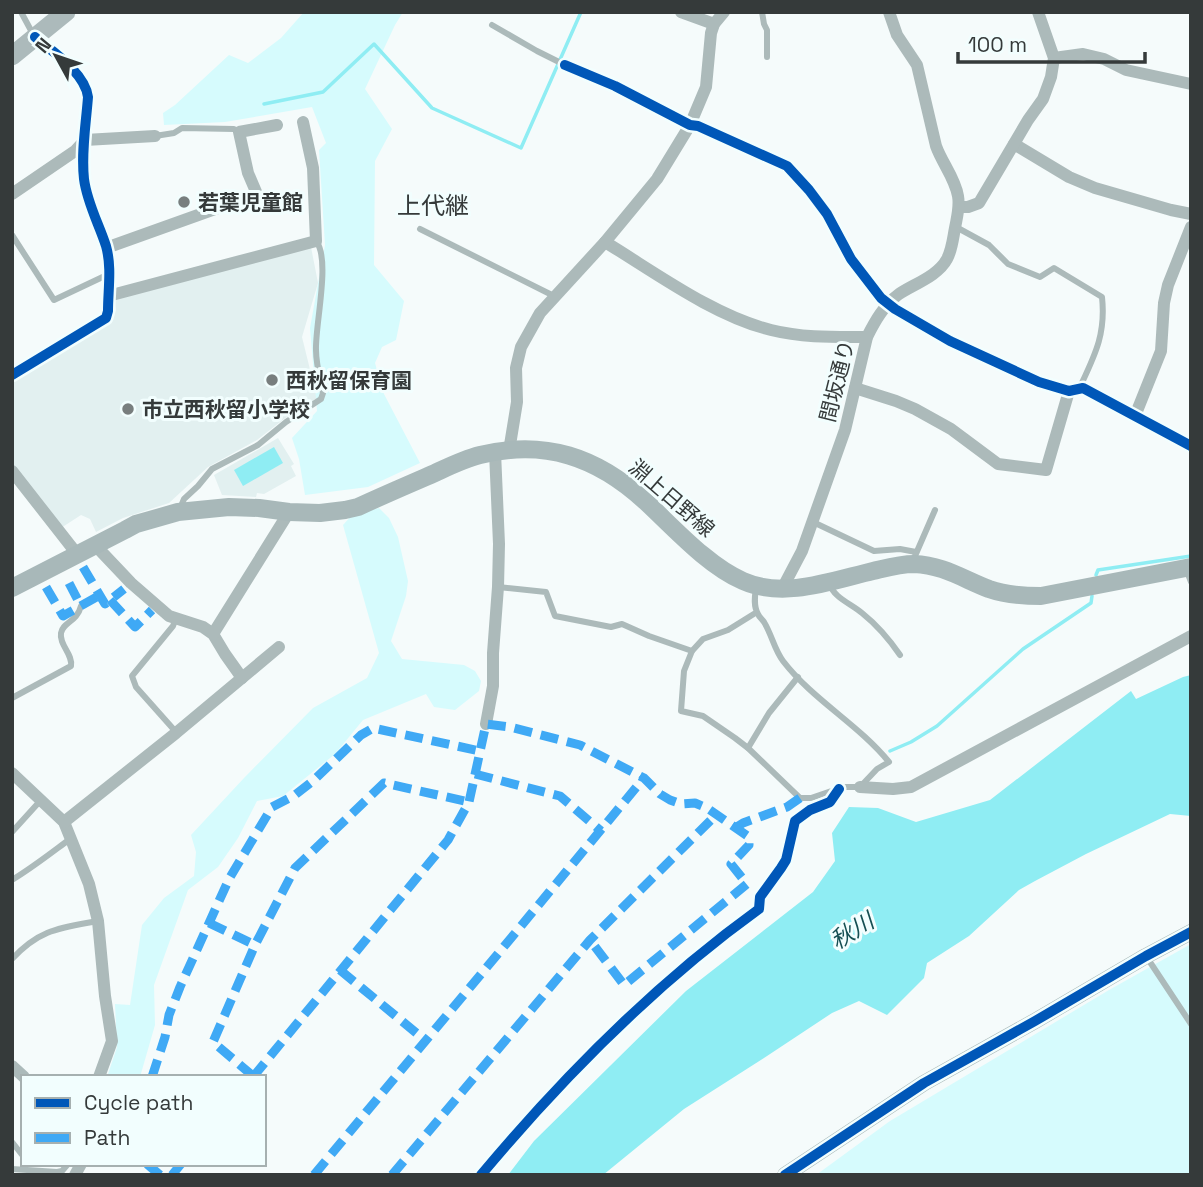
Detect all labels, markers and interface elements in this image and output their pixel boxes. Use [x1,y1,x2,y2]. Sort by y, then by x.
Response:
north arrow [21,21,91,91]
scale bar [958,21,1145,65]
text: 100 m [968,31,1027,58]
text: N [30,32,57,58]
place label: 若葉児童館 [198,189,303,216]
district label: 上代継 [397,190,469,221]
marker: 若葉児童館 [176,194,192,210]
street label: 間坂通り [814,337,860,425]
place label: 西秋留保育園 [286,367,412,394]
marker: 西秋留保育園 [264,372,280,388]
place label: 市立西秋留小学校 [142,396,310,423]
marker: 市立西秋留小学校 [120,401,136,417]
street label: 淵上日野線 [624,453,720,543]
water label: 秋川 [825,905,882,956]
legend [21,1075,266,1166]
text: Cycle path [84,1089,193,1116]
text: Path [84,1124,130,1151]

